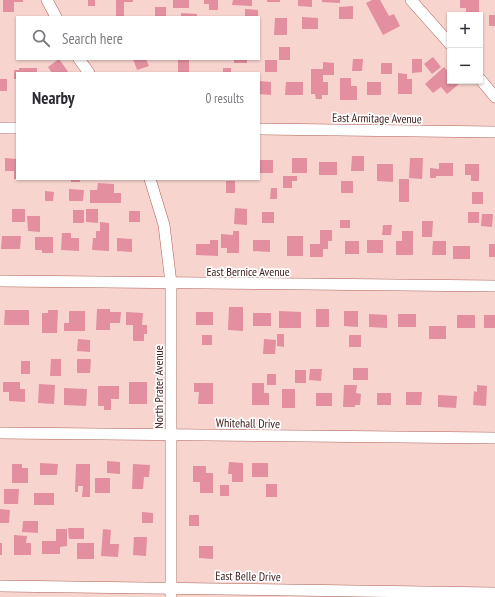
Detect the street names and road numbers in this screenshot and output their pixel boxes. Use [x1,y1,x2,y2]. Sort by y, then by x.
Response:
street label: East Armitage Avenue [332,110,422,126]
street label: East Bernice Avenue [206,264,290,279]
street label: North Prater Avenue [151,345,166,429]
street label: Whitehall Drive [216,415,280,431]
street label: East Belle Drive [215,568,281,584]

